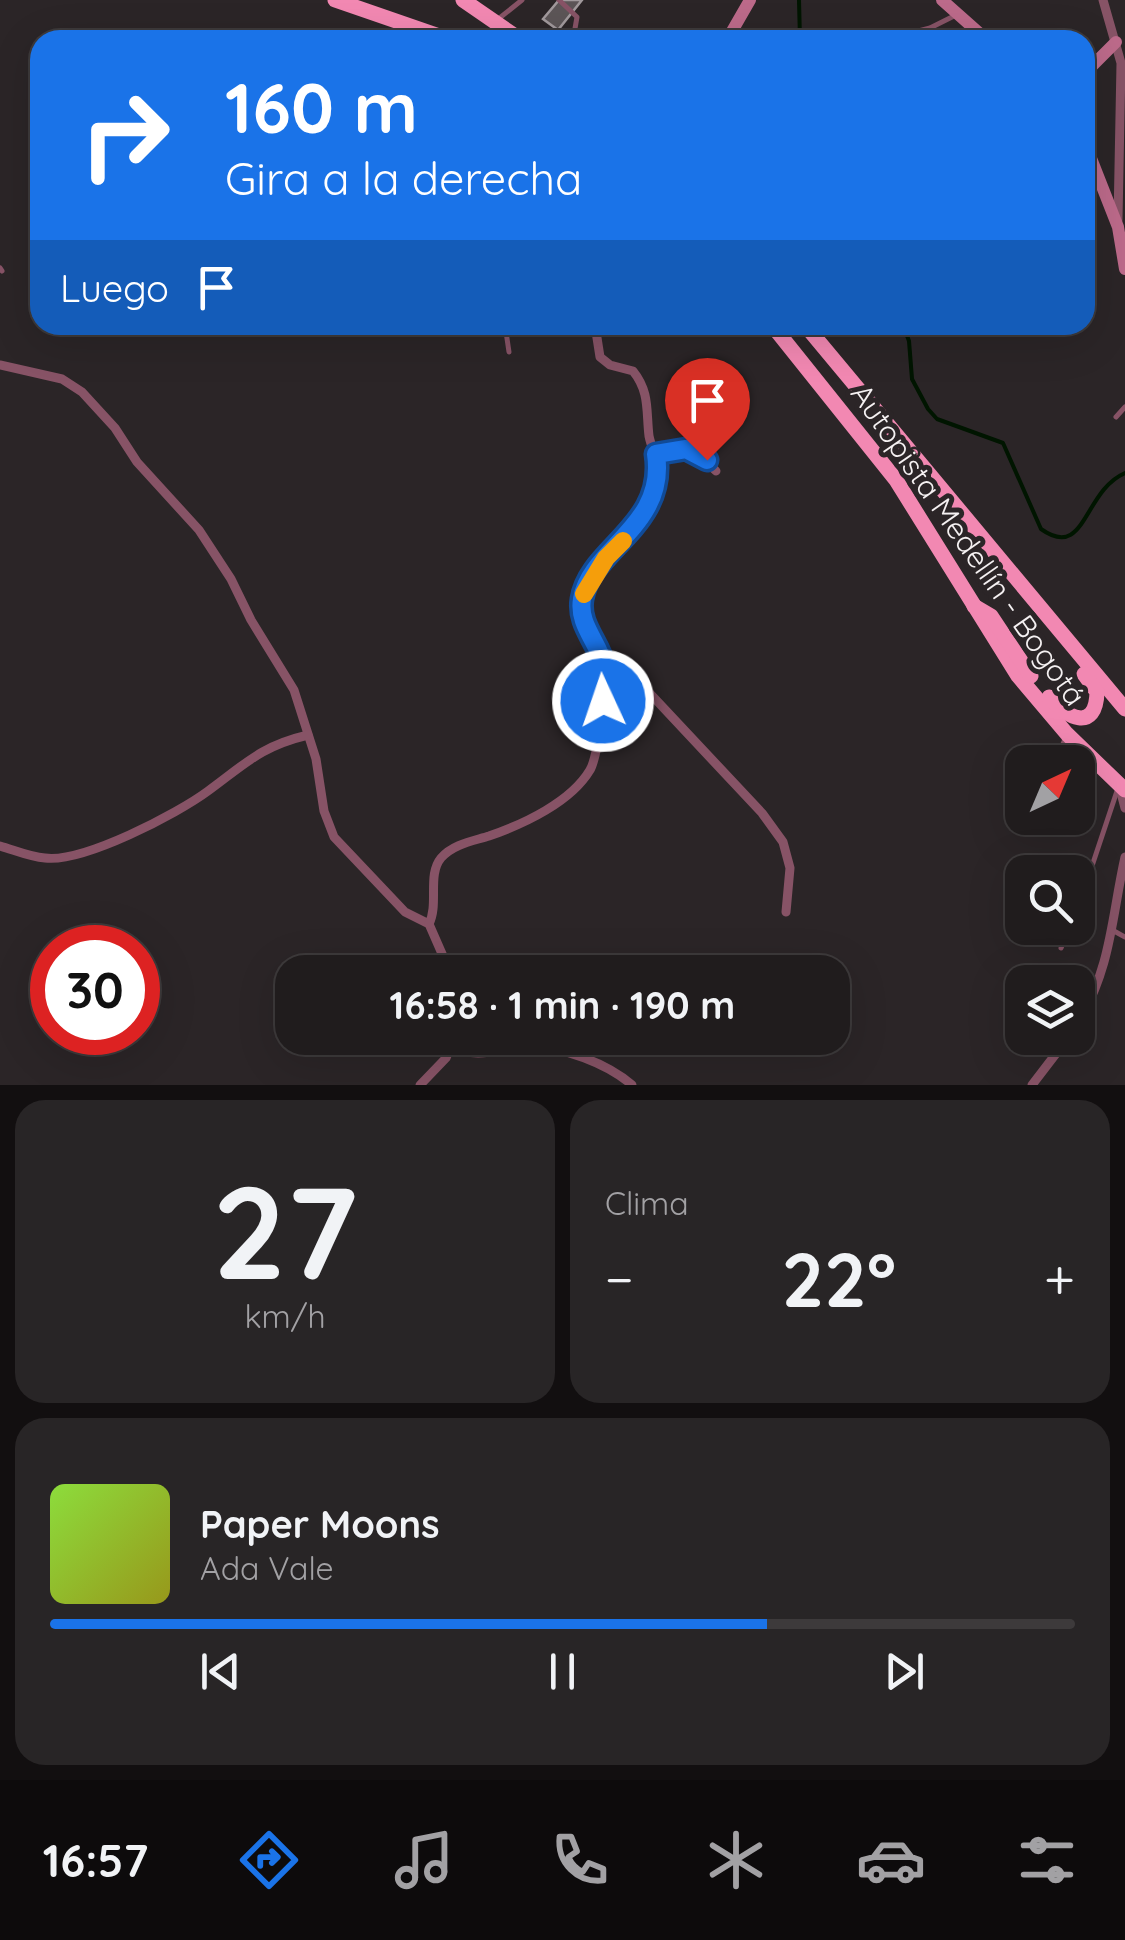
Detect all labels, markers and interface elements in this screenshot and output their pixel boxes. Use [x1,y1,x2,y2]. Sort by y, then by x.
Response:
text: 160 m [225,63,418,151]
icon: right [60,70,190,200]
text: Gira a la derecha [225,150,582,206]
icon: arrive [189,260,244,315]
text: Luego [60,264,169,312]
pin [665,358,750,461]
icon: arrive [680,373,735,428]
street label: Autopista Medellín - Bogotá [843,376,1095,713]
position arrow [551,649,655,753]
north arrow [1005,745,1095,835]
map controls [1005,745,1095,1055]
button: search [1005,855,1095,945]
speed limit sign: 30 [30,925,160,1055]
button: layers [1005,965,1095,1055]
text: 16:58 · 1 min · 190 m [390,981,735,1029]
text: 27 [212,1149,358,1312]
text: Clima [605,1183,689,1223]
text: 22° [781,1232,896,1326]
text: − [605,1244,634,1313]
text: + [1044,1244,1075,1313]
text: km/h [244,1296,326,1336]
text: Paper Moons [200,1500,440,1548]
text: Ada Vale [200,1548,334,1588]
icon: previous [193,1644,248,1699]
icon: pause [535,1644,590,1699]
icon: next [877,1644,932,1699]
icon: directions [234,1825,304,1895]
icon: music [389,1825,459,1895]
icon: phone [545,1825,615,1895]
icon: climate [701,1825,771,1895]
icon: car [856,1825,926,1895]
icon: filters [1012,1825,1082,1895]
text: 16:57 [43,1832,148,1888]

